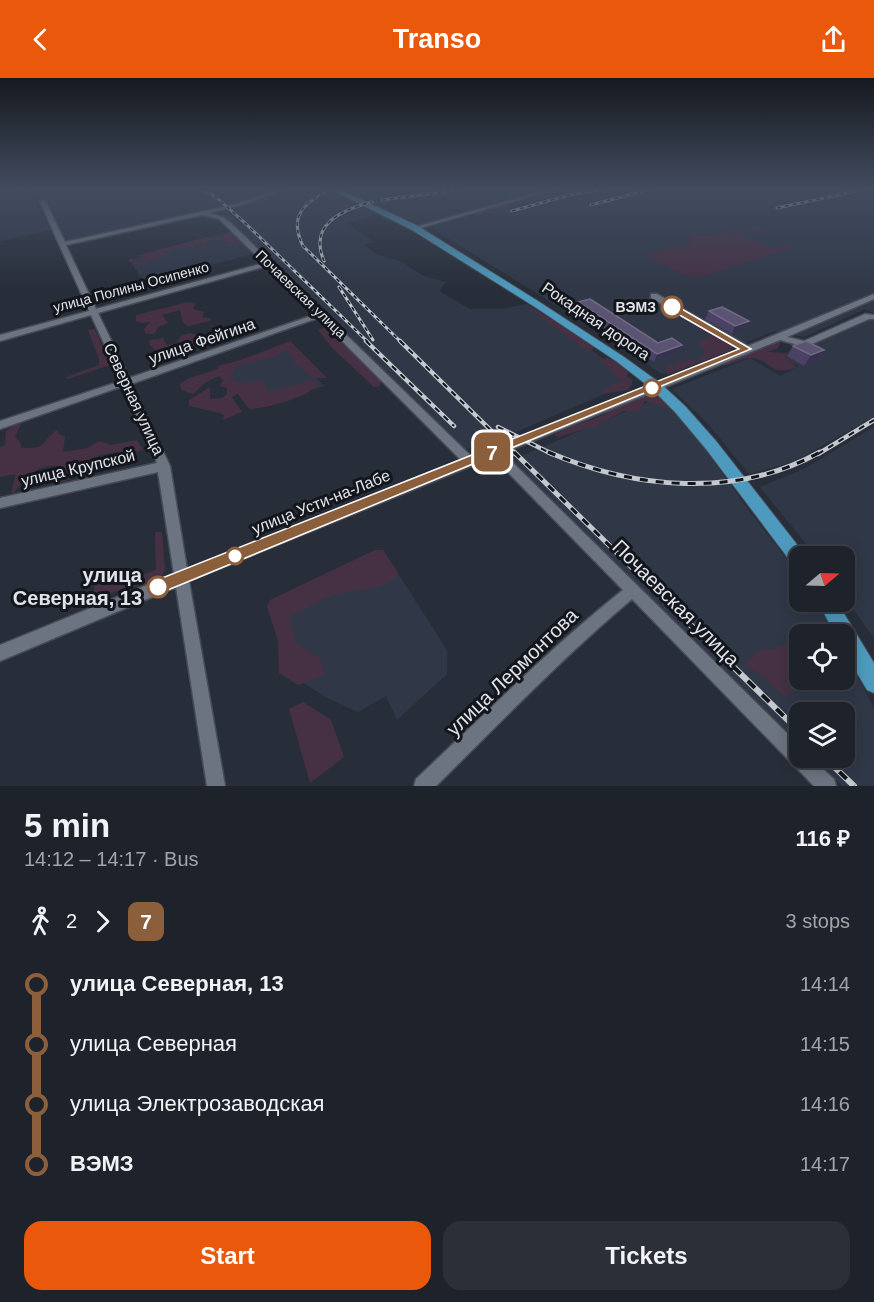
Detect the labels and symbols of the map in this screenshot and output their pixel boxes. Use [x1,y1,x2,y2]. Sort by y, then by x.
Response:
street label: Почаевская улица [253,247,349,341]
street label: улица Полины Осипенко [51,258,211,315]
street label: Рокадная дорога [539,279,653,363]
marker: ВЭМЗ [661,296,683,318]
place label: ВЭМЗ [615,299,656,315]
street label: улица Фейгина [147,315,257,367]
street label: Северная улица [101,340,167,458]
unlabelled marker [643,379,661,397]
line badge: 7 [472,432,512,472]
street label: улица Крупской [19,447,137,489]
street label: улица Усти-на-Лабе [249,466,393,538]
street label: Почаевская улица [608,535,744,671]
north arrow [789,546,855,612]
unlabelled marker [226,547,244,565]
place label: улица Северная, 13 [13,564,143,609]
marker: улица Северная, 13 [147,576,169,598]
street label: улица Лермонтова [442,603,583,740]

